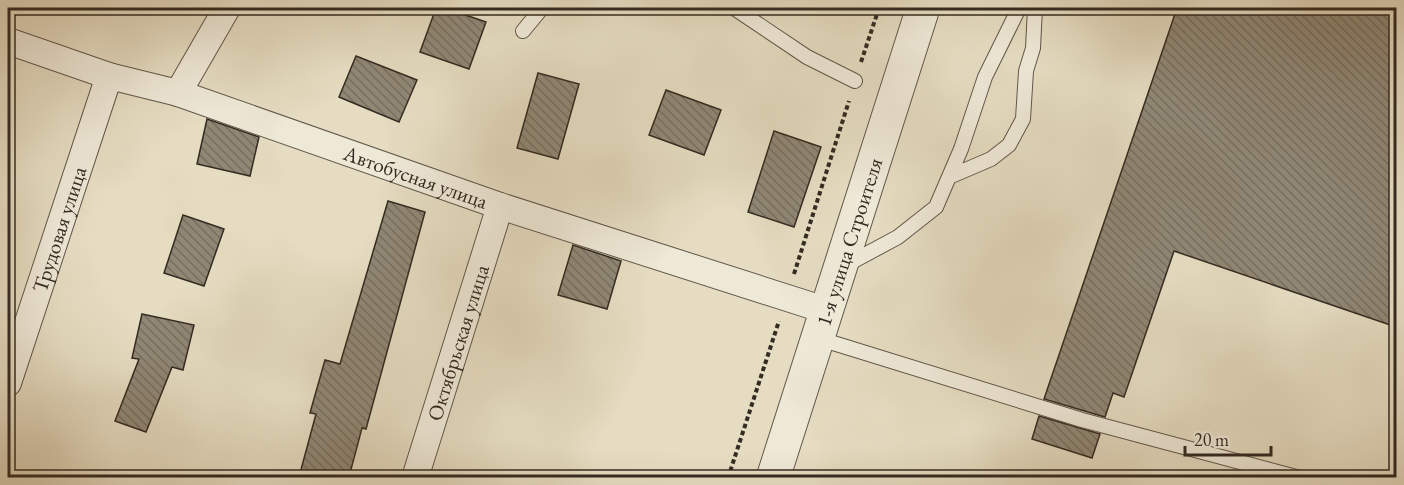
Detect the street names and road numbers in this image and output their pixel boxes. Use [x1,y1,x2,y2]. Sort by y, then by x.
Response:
street label: Автобусная улица [339,138,492,214]
street label: 1-я улица Строителя [809,154,888,329]
street label: Трудовая улица [25,162,92,296]
street label: Октябрьская улица [420,261,495,424]

